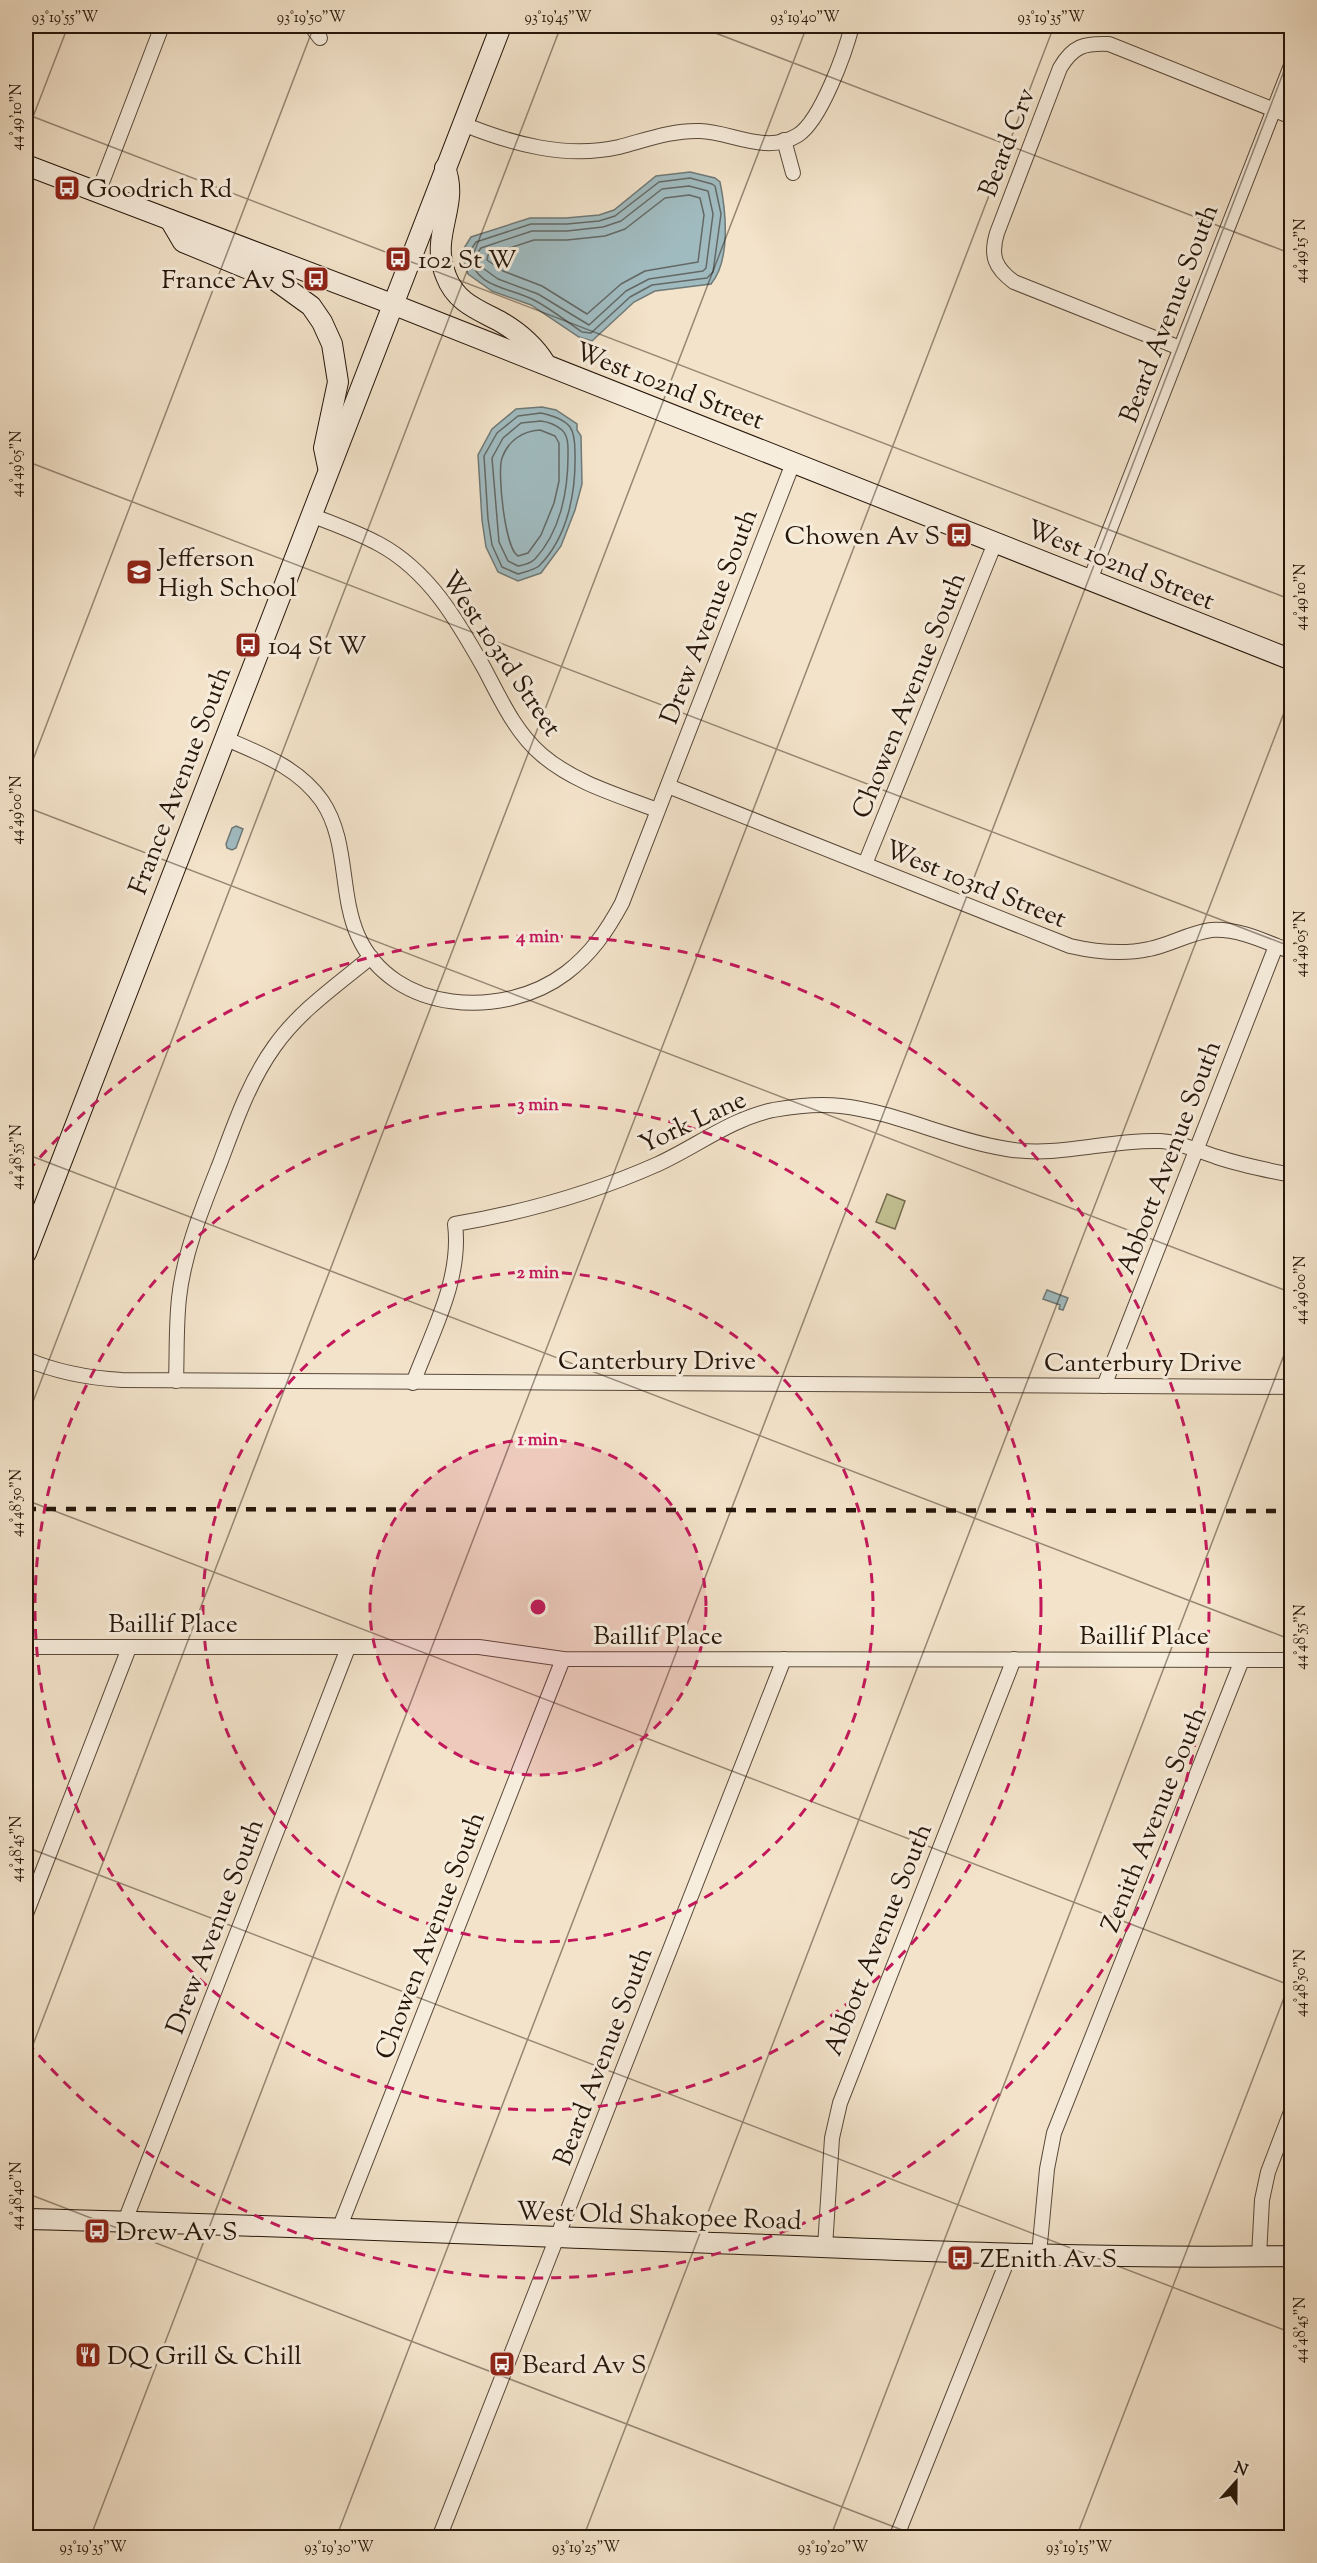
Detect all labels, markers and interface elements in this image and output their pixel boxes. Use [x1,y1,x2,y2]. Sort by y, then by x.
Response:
text: 93°19'55"W [32,8,99,29]
text: 93°19'50"W [277,8,346,29]
text: 93°19'45"W [524,8,592,29]
text: 93°19'40"W [770,8,840,29]
text: 93°19'35"W [1017,8,1085,29]
street label: Beard Crv [971,83,1046,203]
text: 44°49'10"N [7,84,28,150]
place label: Goodrich Rd [86,172,232,209]
bus stop icon: Goodrich Rd [52,173,82,203]
street label: Beard Avenue South [1112,199,1229,429]
text: 44°49'15"N [1291,219,1312,283]
place label: 102 St W [418,243,517,280]
bus stop icon: 102 St W [383,244,413,274]
place label: France Av S [161,263,296,300]
bus stop icon: France Av S [301,264,331,294]
street label: West 102nd Street [569,334,769,440]
text: 44°49'05"N [7,431,28,497]
street label: Drew Avenue South [652,504,769,730]
street label: West 102nd Street [1021,512,1220,621]
place label: Chowen Av S [784,519,940,556]
bus stop icon: Chowen Av S [944,520,974,550]
place label: Jefferson High School [156,541,297,608]
school or university icon: Jefferson High School [124,557,154,587]
street label: West 103rd Street [431,564,569,745]
text: 44°49'10"N [1291,564,1312,630]
street label: Chowen Avenue South [844,567,977,825]
place label: 104 St W [268,629,367,666]
bus stop icon: 104 St W [233,630,263,660]
street label: France Avenue South [121,662,242,900]
text: 44°49'00"N [7,775,28,845]
street label: West 103rd Street [879,832,1071,939]
text: 44°49'05"N [1291,911,1312,977]
text: 4 min [515,925,560,951]
street label: Abbott Avenue South [1109,1036,1232,1280]
street label: York Lane [633,1082,753,1164]
text: 3 min [517,1093,559,1119]
text: 44°48'55"N [7,1124,28,1190]
text: 44°49'00"N [1291,1255,1312,1325]
text: 2 min [517,1261,560,1287]
street label: Canterbury Drive [558,1344,756,1381]
street label: Canterbury Drive [1044,1346,1242,1383]
text: 1 min [518,1428,559,1454]
text: 44°48'50"N [7,1469,28,1537]
centre of rings [528,1597,548,1617]
text: 44°48'55"N [1291,1604,1312,1670]
street label: Baillif Place [108,1607,238,1644]
street label: Baillif Place [593,1619,723,1656]
street label: Baillif Place [1079,1619,1209,1656]
street label: Zenith Avenue South [1093,1702,1217,1938]
street label: Chowen Avenue South [367,1807,496,2065]
street label: Drew Avenue South [158,1814,275,2040]
text: 44°48'45"N [7,1816,28,1882]
street label: Abbott Avenue South [816,1818,943,2062]
street label: Beard Avenue South [546,1942,663,2172]
text: 44°48'50"N [1291,1949,1312,2017]
text: 44°48'40"N [7,2162,28,2230]
street label: West Old Shakopee Road [516,2194,803,2241]
place label: Drew Av S [116,2215,237,2252]
bus stop icon: Drew Av S [82,2216,112,2246]
place label: ZEnith Av S [980,2242,1117,2279]
bus stop icon: ZEnith Av S [945,2243,975,2273]
text: 44°48'45"N [1291,2297,1312,2363]
place label: DQ Grill & Chill [107,2339,302,2376]
restaurant icon: DQ Grill & Chill [73,2340,103,2370]
place label: Beard Av S [522,2348,646,2385]
bus stop icon: Beard Av S [487,2349,517,2379]
north arrow [1206,2452,1266,2512]
text: N [1230,2457,1251,2483]
text: 93°19'35"W [59,2538,127,2559]
text: 93°19'30"W [304,2538,374,2559]
text: 93°19'25"W [552,2538,620,2559]
text: 93°19'20"W [798,2538,869,2559]
text: 93°19'15"W [1046,2538,1112,2559]

